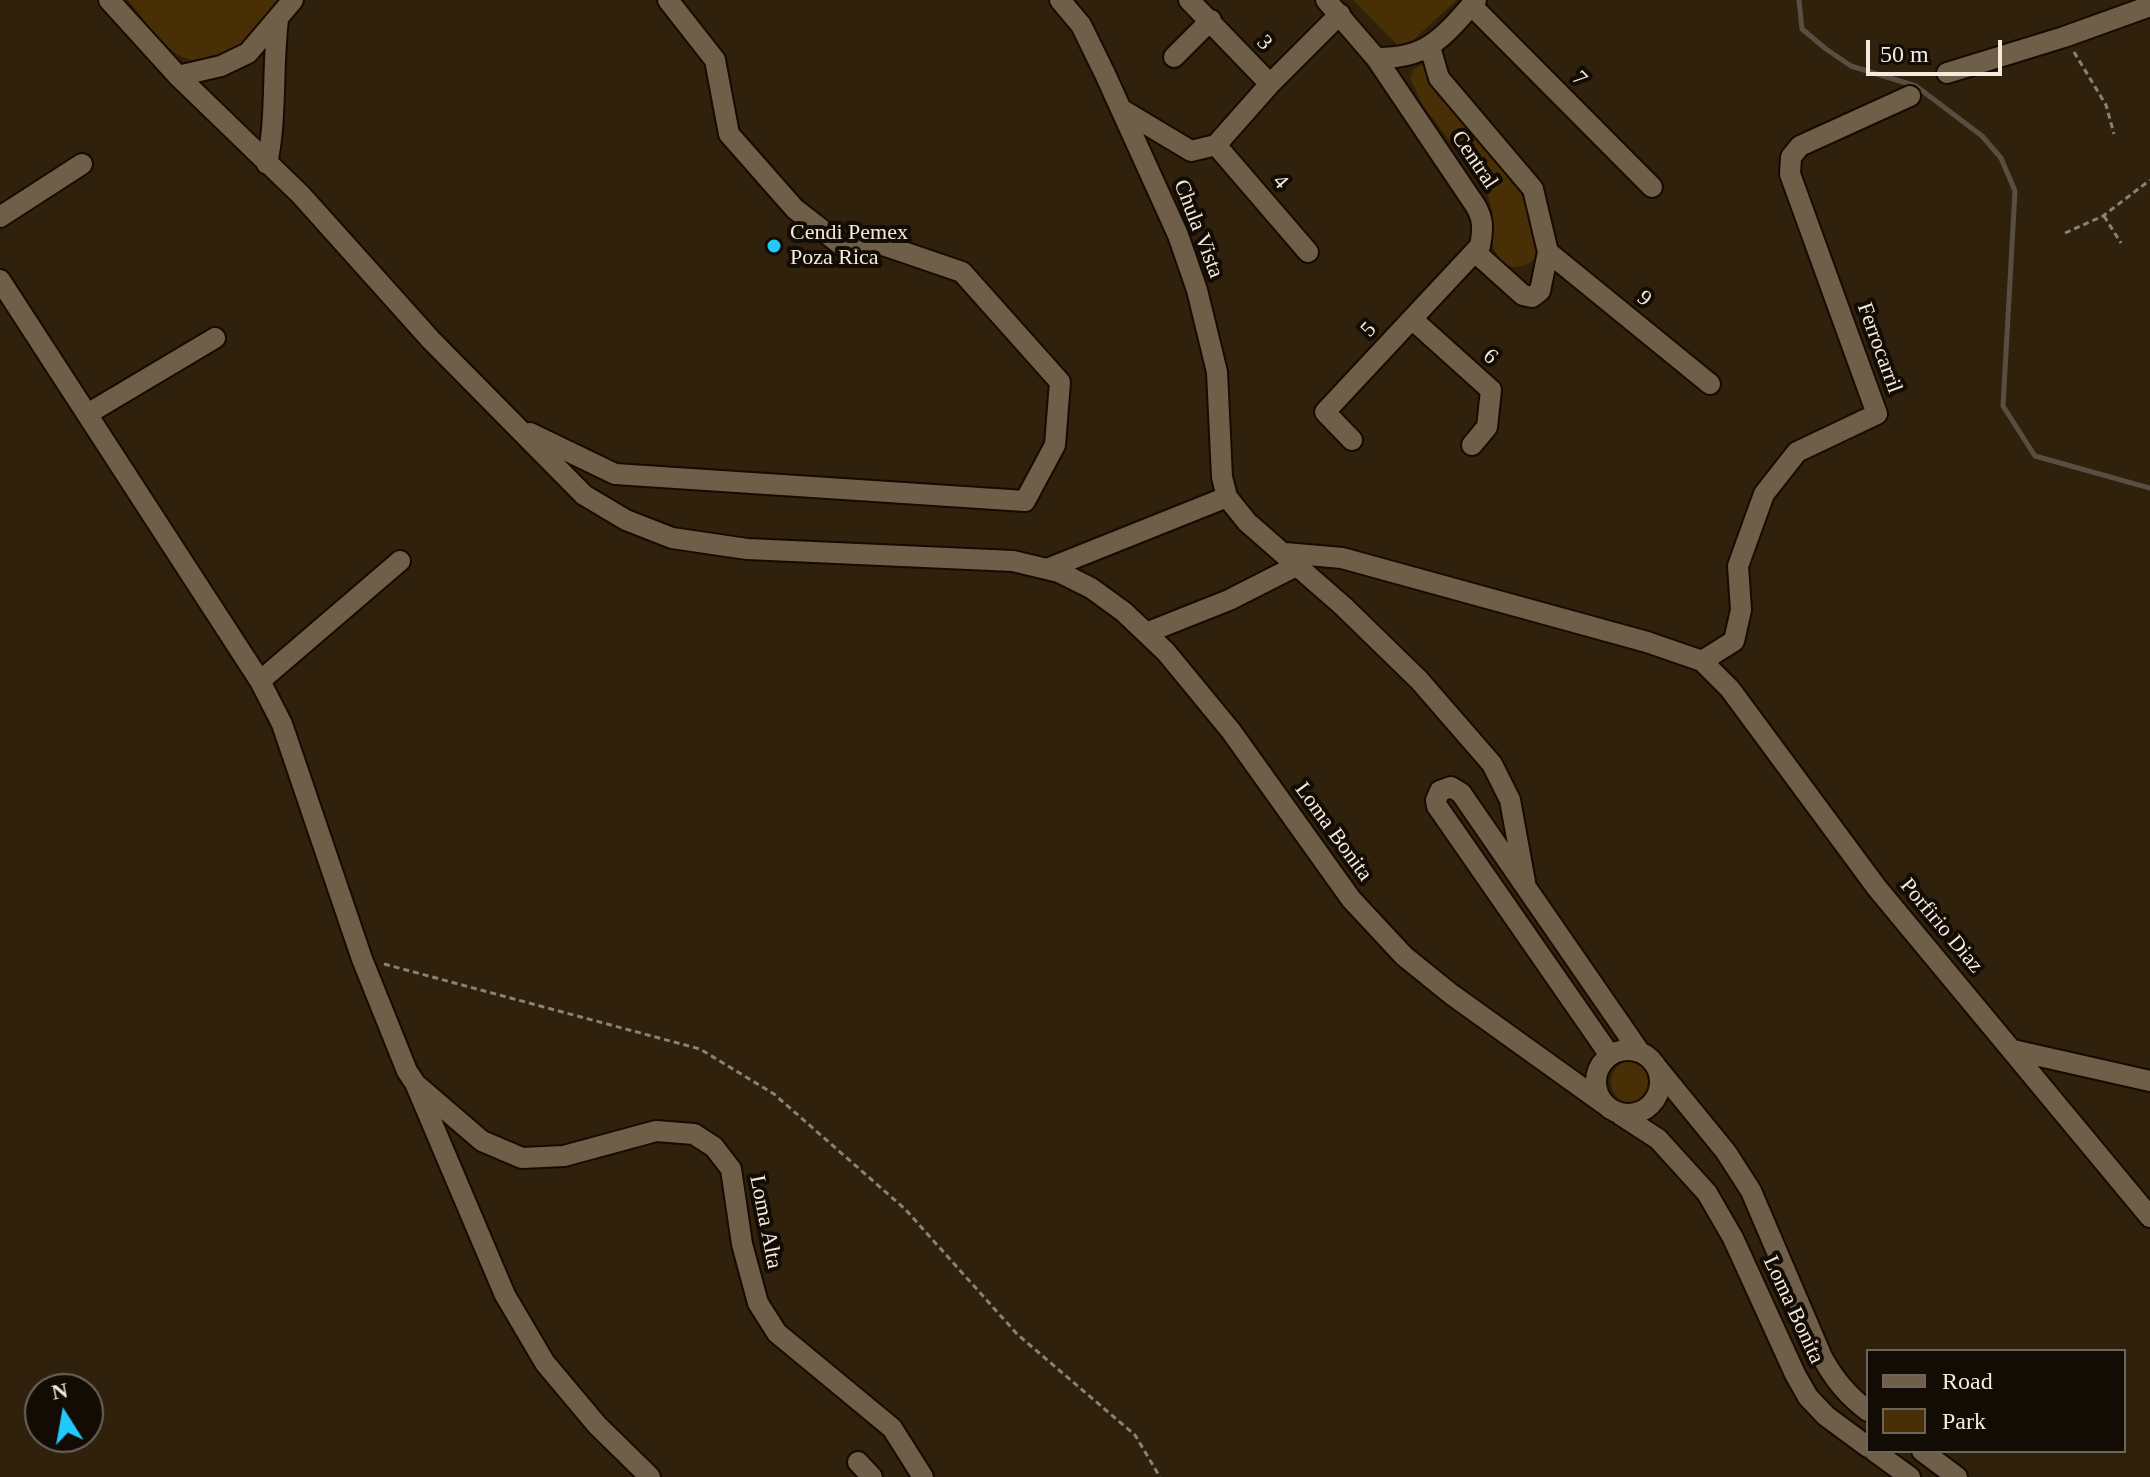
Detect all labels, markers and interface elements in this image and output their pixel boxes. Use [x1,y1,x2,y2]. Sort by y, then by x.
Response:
scale bar [1870,24,2006,74]
street label: 3 [1251,30,1277,56]
text: 50 m [1880,41,1929,67]
street label: 7 [1566,66,1592,92]
street label: Central [1445,126,1503,194]
street label: 4 [1266,169,1294,195]
street label: Chula Vista [1167,176,1229,282]
place label: Cendi Pemex Poza Rica [790,220,908,272]
marker: Cendi Pemex Poza Rica [765,237,783,255]
street label: 9 [1631,285,1657,313]
street label: Ferrocarril [1851,299,1907,397]
street label: 5 [1356,317,1382,343]
street label: 6 [1477,344,1503,370]
street label: Loma Bonita [1288,778,1378,886]
street label: Porfirio Diaz [1894,873,1988,979]
street label: Loma Alta [743,1173,787,1271]
street label: Loma Bonita [1757,1252,1829,1368]
legend [1866,1349,2126,1453]
text: Road [1942,1368,1993,1394]
north arrow [24,1373,104,1453]
text: N [50,1377,70,1405]
text: Park [1942,1408,1986,1434]

